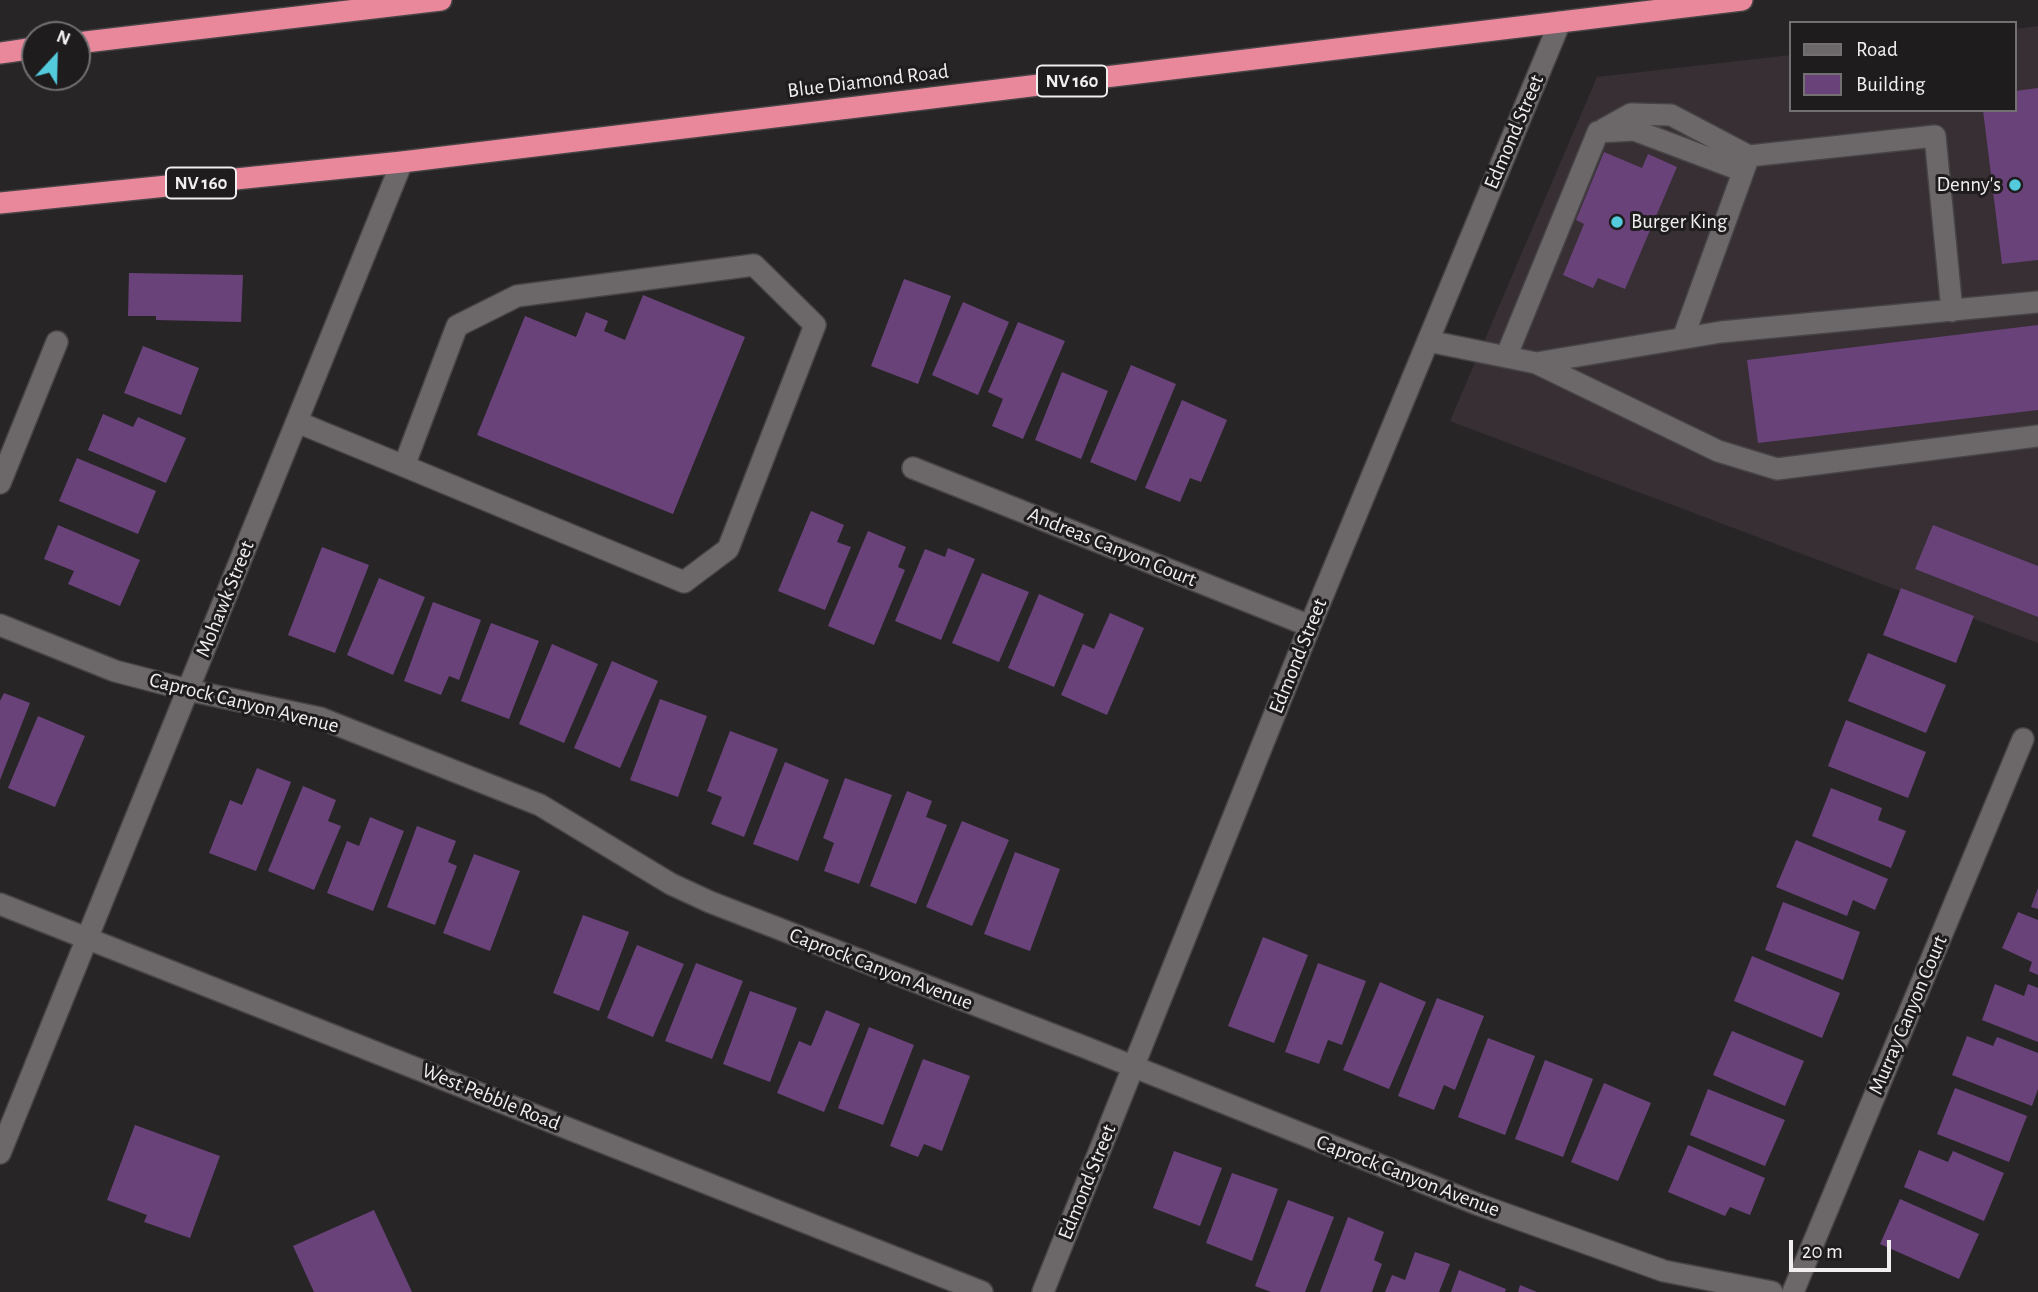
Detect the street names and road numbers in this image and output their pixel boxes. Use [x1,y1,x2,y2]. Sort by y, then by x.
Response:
street label: Blue Diamond Road [786,59,950,103]
road number: NV 160 [1037,66,1107,96]
street label: Edmond Street [1479,71,1549,193]
road number: NV 160 [166,168,236,198]
street label: Andreas Canyon Court [1024,502,1200,592]
street label: Mohawk Street [190,537,260,661]
street label: Edmond Street [1263,595,1333,717]
street label: Caprock Canyon Avenue [147,667,341,739]
street label: Caprock Canyon Avenue [786,922,976,1016]
street label: Murray Canyon Court [1863,932,1953,1098]
street label: West Pebble Road [418,1058,564,1136]
street label: Edmond Street [1052,1121,1122,1243]
street label: Caprock Canyon Avenue [1313,1129,1503,1223]

